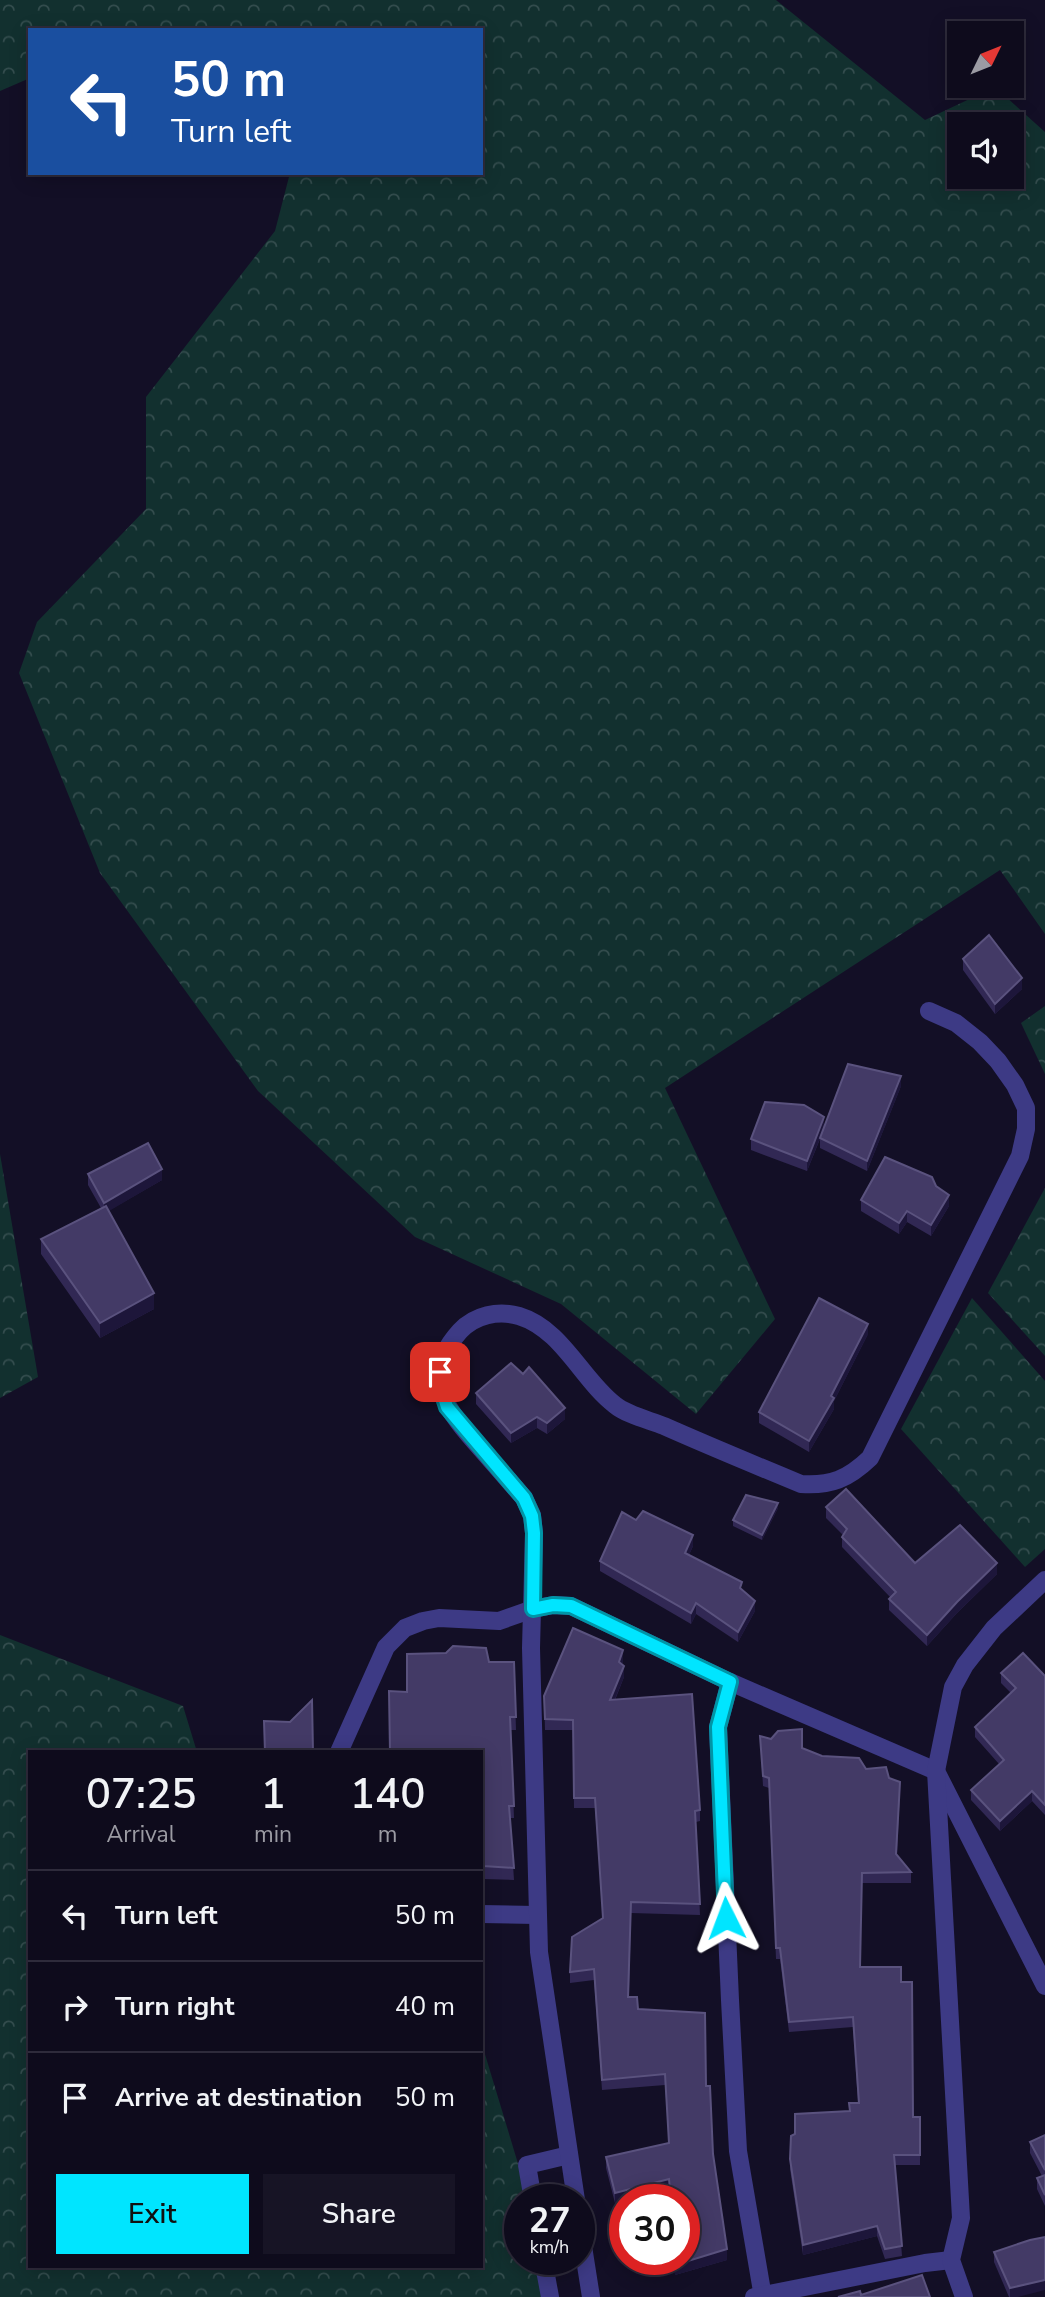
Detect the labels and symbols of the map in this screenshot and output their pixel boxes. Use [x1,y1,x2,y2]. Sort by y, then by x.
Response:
north arrow [947,21,1024,98]
pin [410,1342,470,1402]
position arrow [689,1881,763,1955]
speed limit sign: 30 [609,2184,700,2275]

